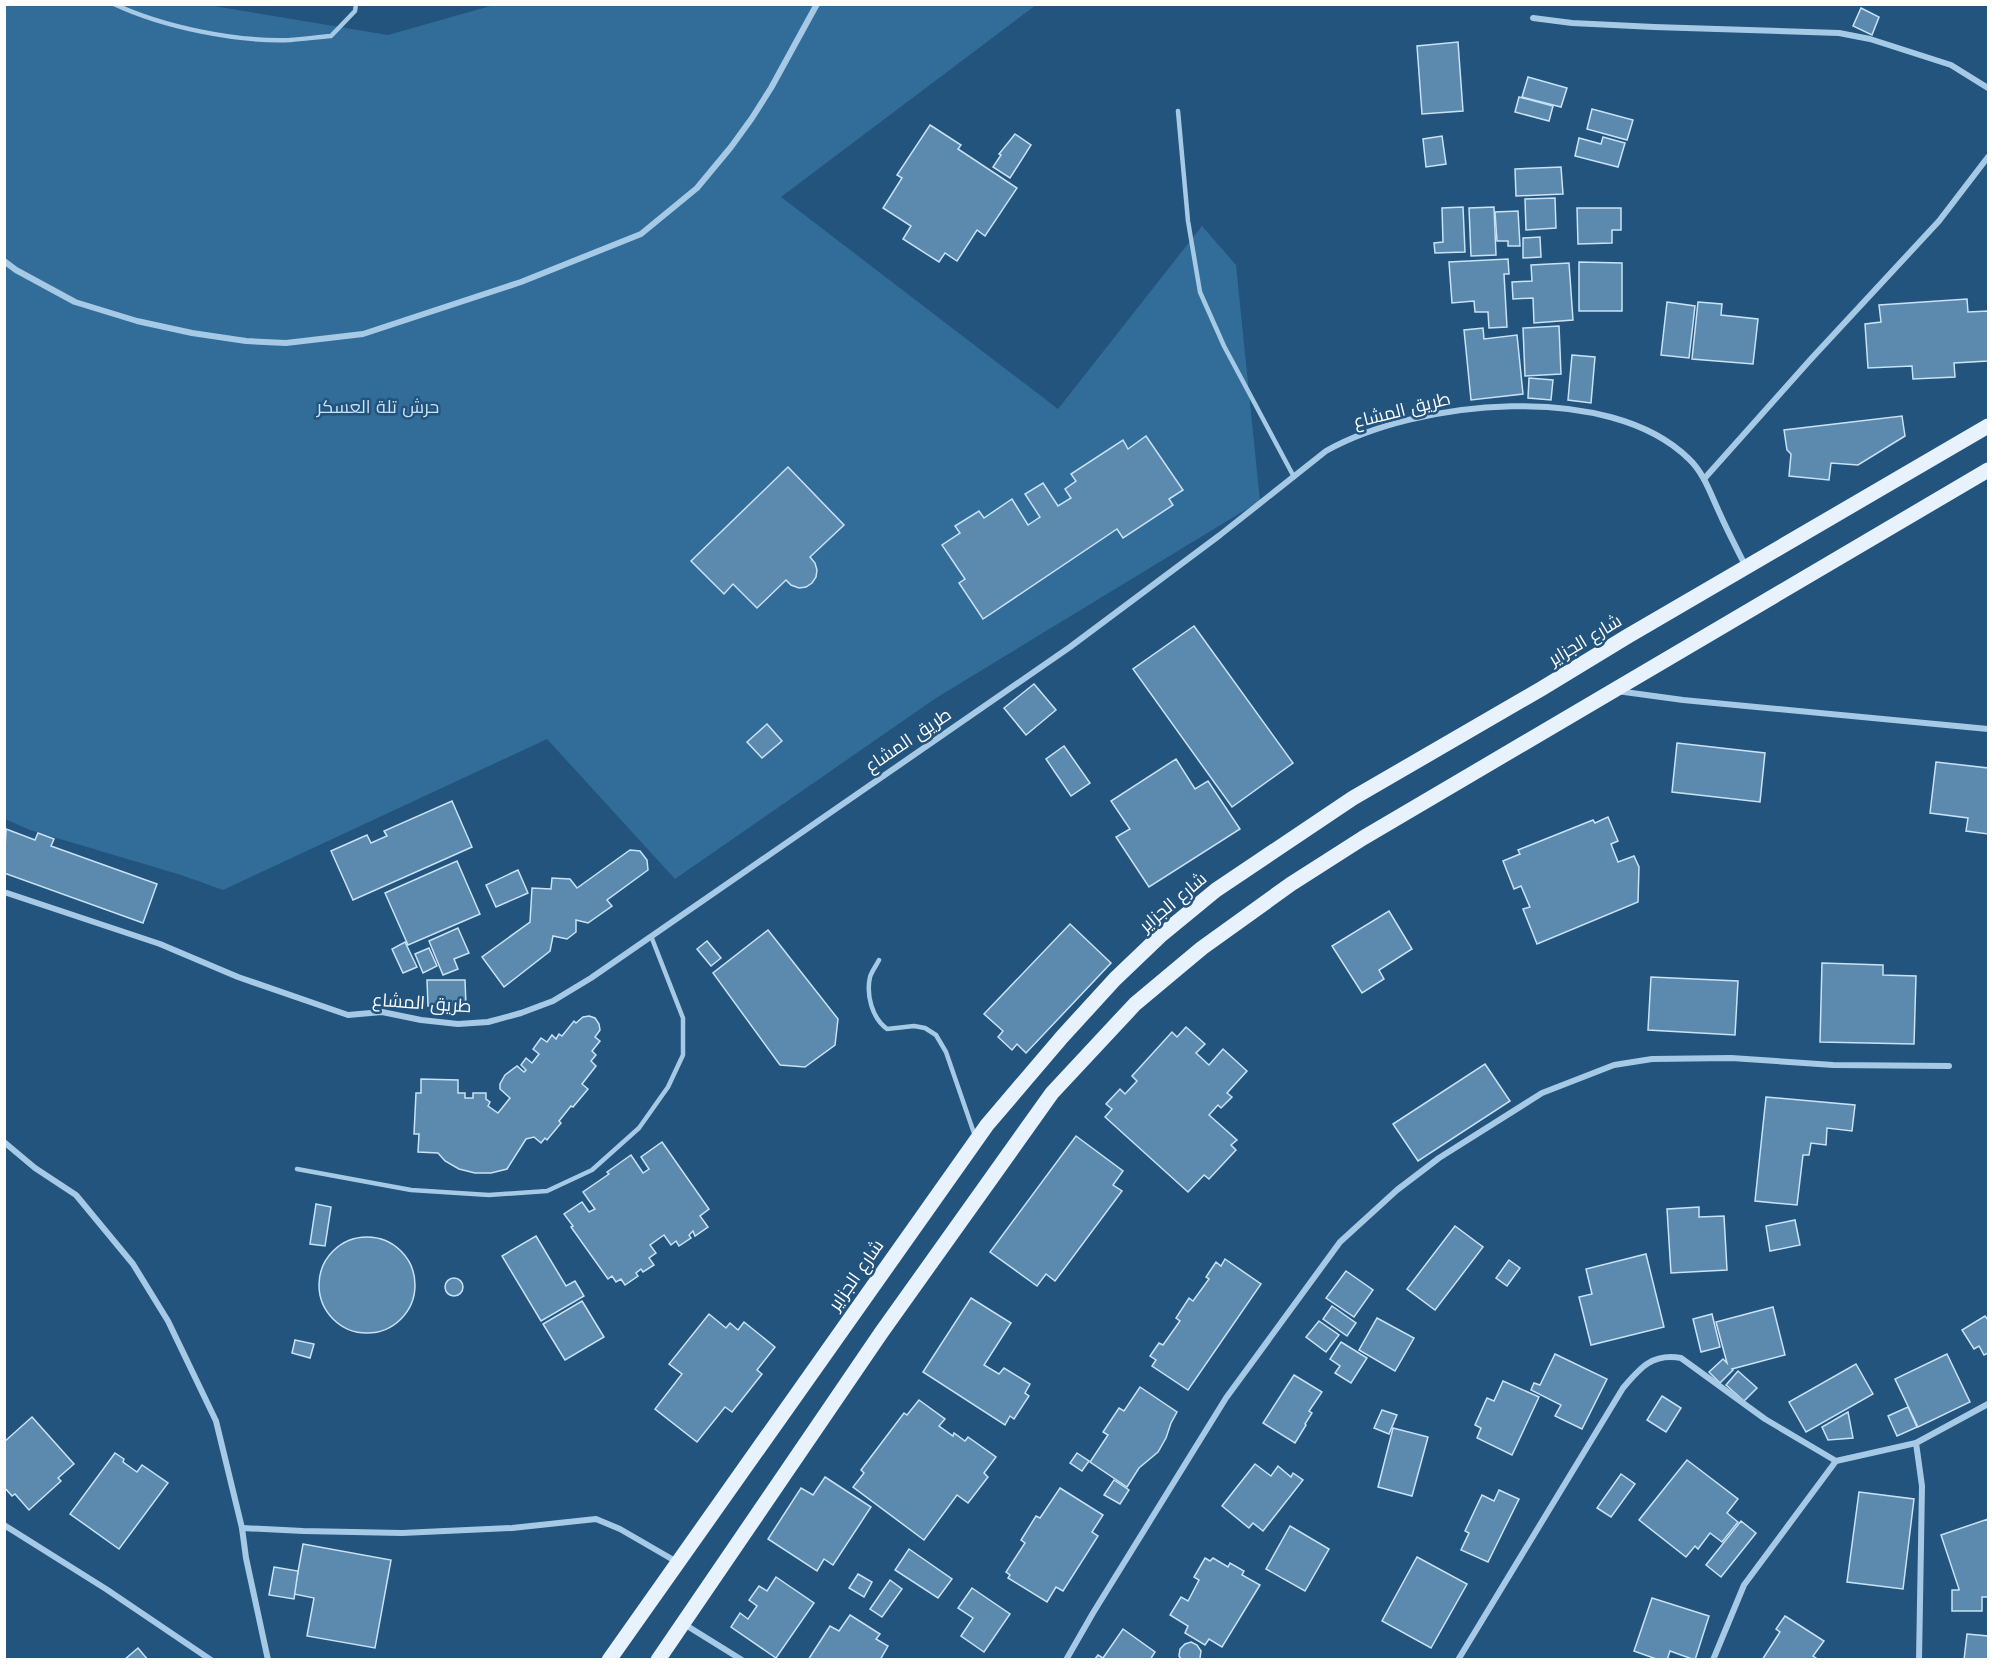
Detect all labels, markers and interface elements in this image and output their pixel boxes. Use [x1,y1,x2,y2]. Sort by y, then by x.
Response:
street label: طريق المشاع [1351,385,1453,435]
park label: حرش تلة العسكر [316,394,439,420]
street label: شارع الجزاير [1543,608,1627,673]
street label: طريق المشاع [860,701,956,779]
street label: شارع الجزاير [1133,866,1213,939]
street label: طريق المشاع [372,987,472,1019]
street label: شارع الجزاير [821,1234,890,1317]

